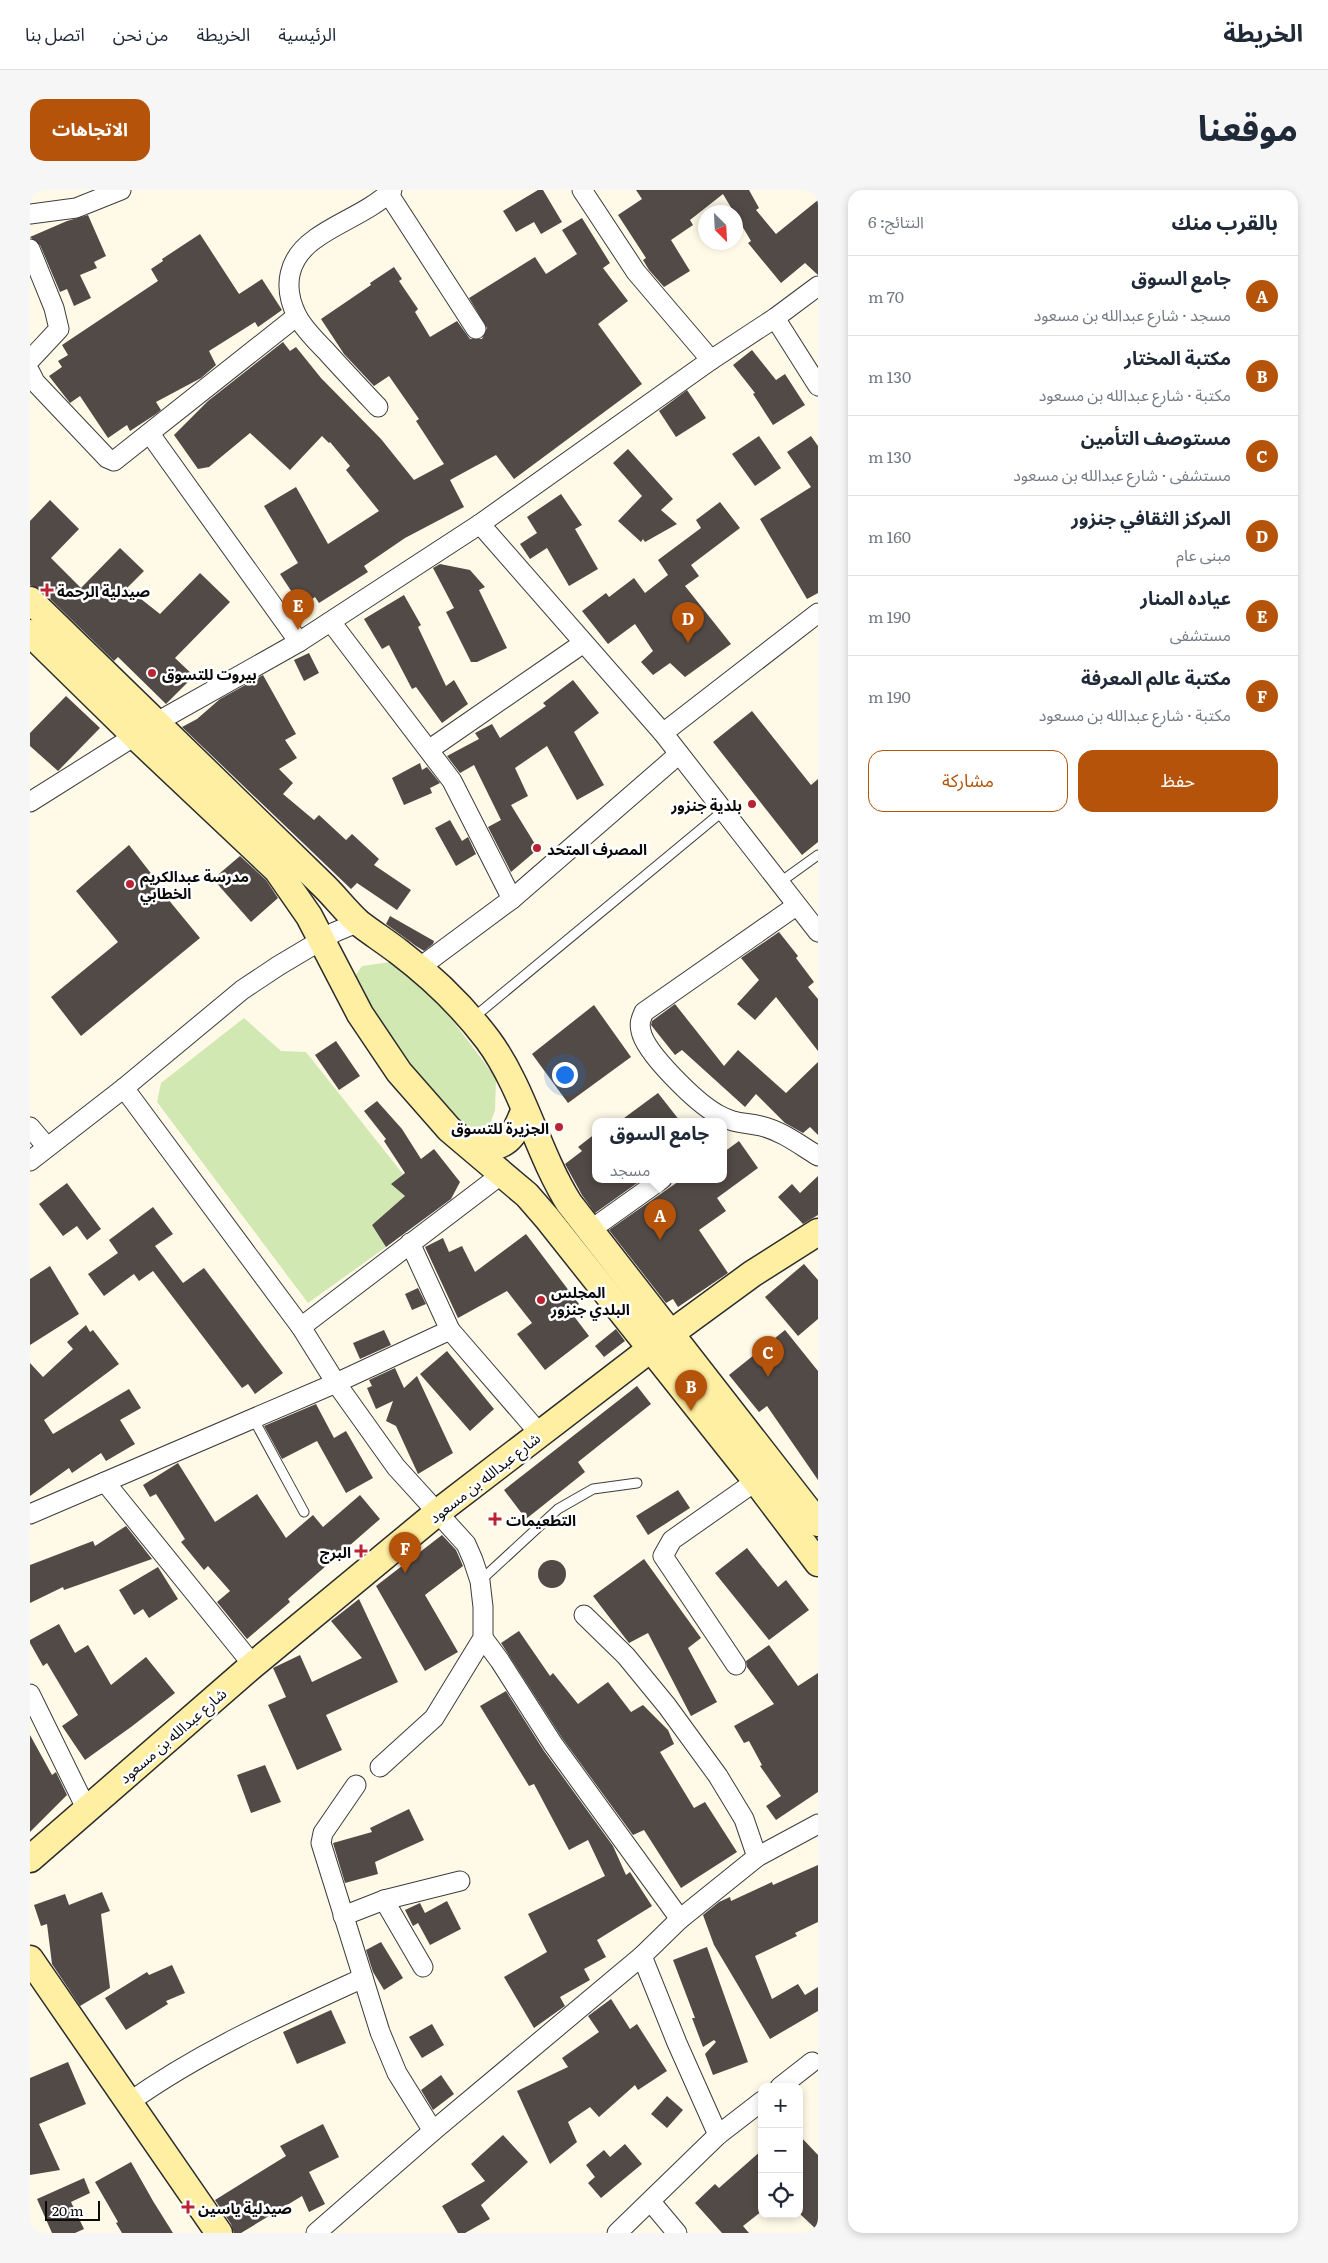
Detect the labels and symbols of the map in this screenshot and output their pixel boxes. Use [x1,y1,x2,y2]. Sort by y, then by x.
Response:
north arrow [698,205,743,250]
place label: صيدلية الرحمة [57,579,150,602]
marker: صيدلية الرحمة [41,584,53,596]
pin: E [282,589,314,630]
pin: D [672,602,704,643]
place label: بيروت للتسوق [162,662,257,685]
marker: بيروت للتسوق [146,667,158,679]
place label: بلدية جنزور [670,793,742,816]
marker: بلدية جنزور [746,798,758,810]
place label: المصرف المتحد [547,837,647,860]
marker: المصرف المتحد [531,842,543,854]
place label: مدرسة عبدالكريم الخطابي [140,864,249,905]
marker: مدرسة عبدالكريم الخطابي [124,878,136,890]
your location [552,1062,578,1088]
place label: الجزيرة للتسوق [451,1116,549,1139]
marker: الجزيرة للتسوق [553,1121,565,1133]
pin: A [644,1199,676,1240]
place label: المجلس البلدي جنزور [550,1280,630,1321]
marker: المجلس البلدي جنزور [535,1294,547,1306]
pin: C [752,1336,784,1377]
pin: B [675,1370,707,1411]
street label: شارع عبدالله بن مسعود [423,1426,546,1529]
place label: التطعيمات [506,1508,576,1531]
marker: التطعيمات [488,1512,502,1526]
pin: F [389,1532,421,1573]
place label: البرج [320,1540,351,1564]
marker: البرج [355,1545,367,1557]
street label: شارع عبدالله بن مسعود [113,1682,232,1790]
place label: صيدلية ياسين [198,2196,292,2219]
scale bar [45,2198,100,2221]
marker: صيدلية ياسين [182,2201,194,2213]

